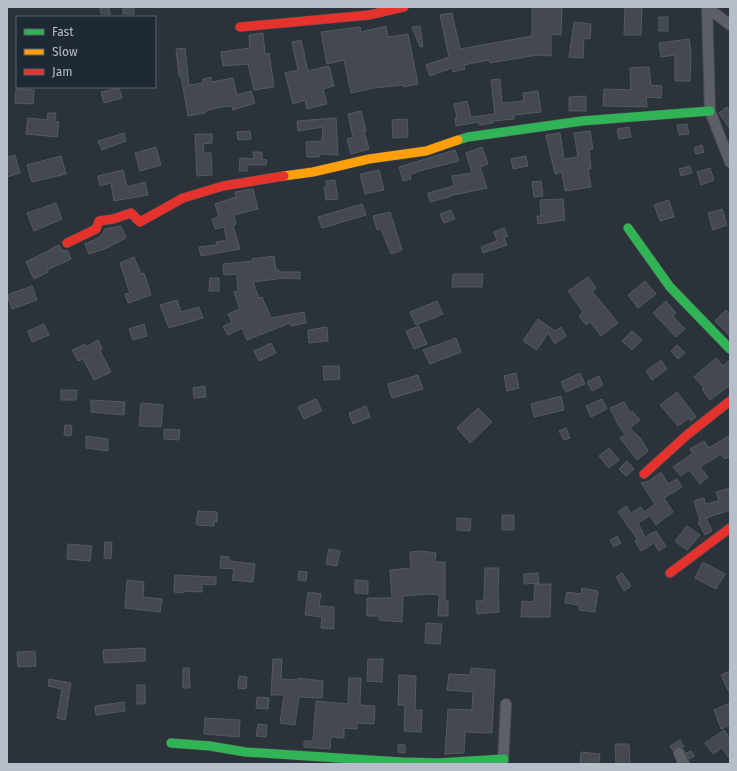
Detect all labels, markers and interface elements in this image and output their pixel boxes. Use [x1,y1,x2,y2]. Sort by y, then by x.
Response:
legend [16,16,156,88]
text: Fast [52,25,74,39]
text: Slow [52,45,78,59]
text: Jam [52,65,72,79]

